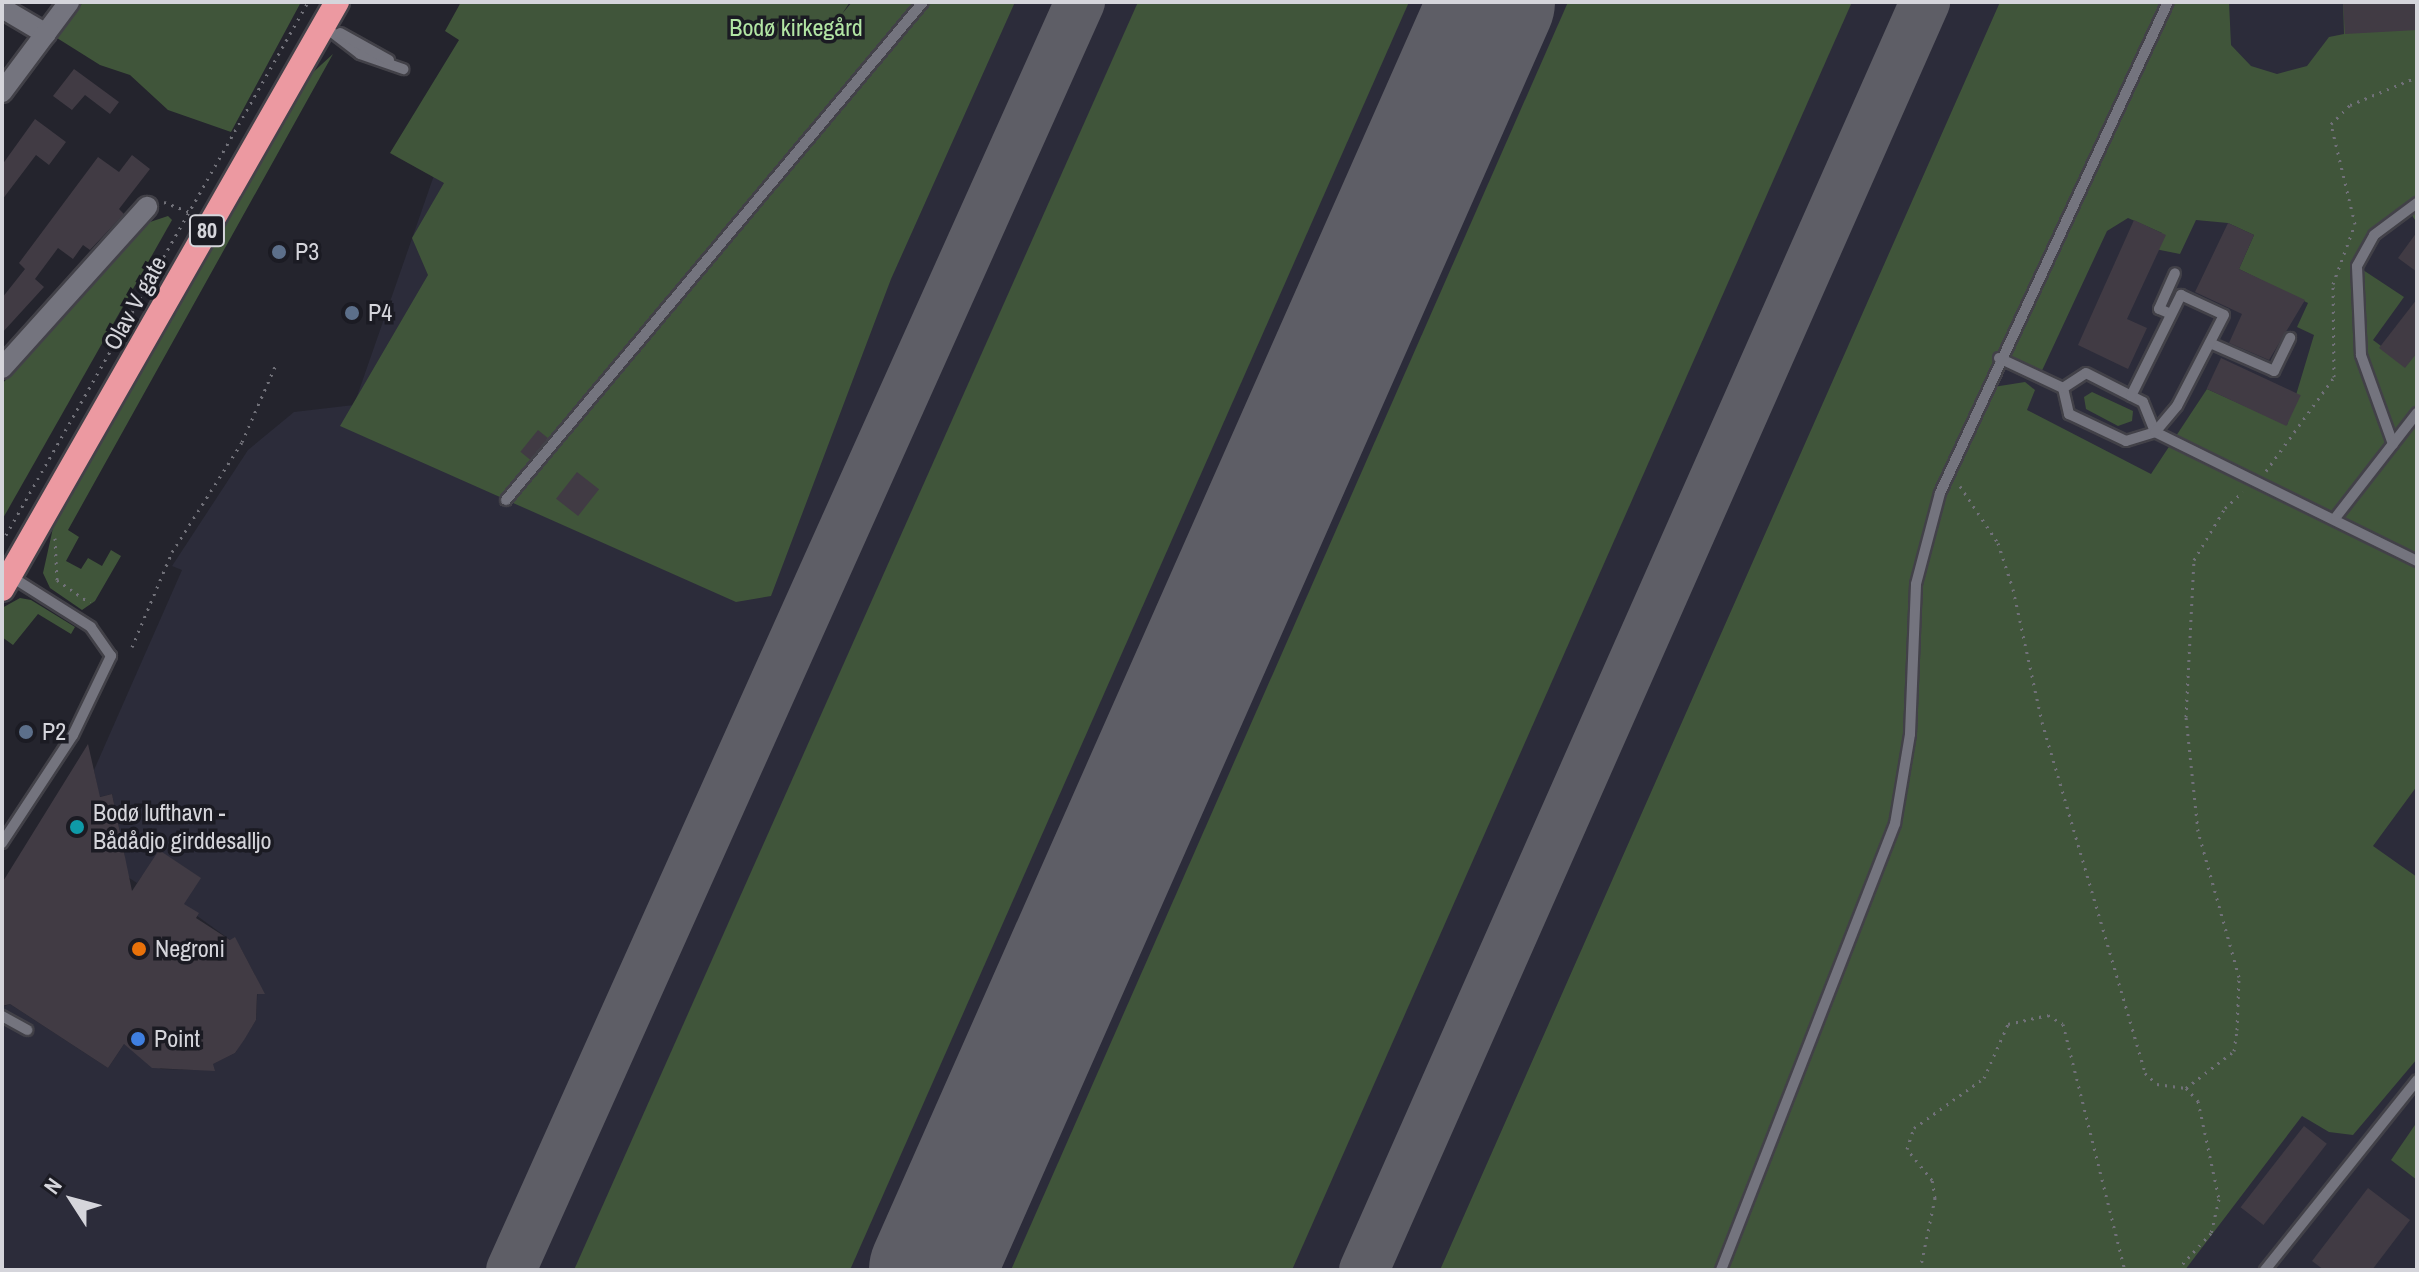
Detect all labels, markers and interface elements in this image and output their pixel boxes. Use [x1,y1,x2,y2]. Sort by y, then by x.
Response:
park label: Bodø kirkegård [729,14,863,42]
road number: 80 [187,213,227,249]
place label: P3 [295,238,319,266]
marker: P3 [270,243,288,261]
street label: Olav V gate [97,251,173,355]
place label: P4 [368,299,392,327]
marker: P4 [343,304,361,322]
place label: P2 [42,718,66,746]
marker: P2 [17,723,35,741]
place label: Bodø lufthavn - Bådådjo girddesalljo [93,799,271,855]
marker: Bodø lufthavn - Bådådjo girddesalljo [68,818,86,836]
place label: Negroni [155,935,225,963]
marker: Negroni [130,940,148,958]
place label: Point [154,1025,200,1053]
marker: Point [129,1030,147,1048]
north arrow [32,1160,112,1240]
text: N [37,1172,69,1200]

